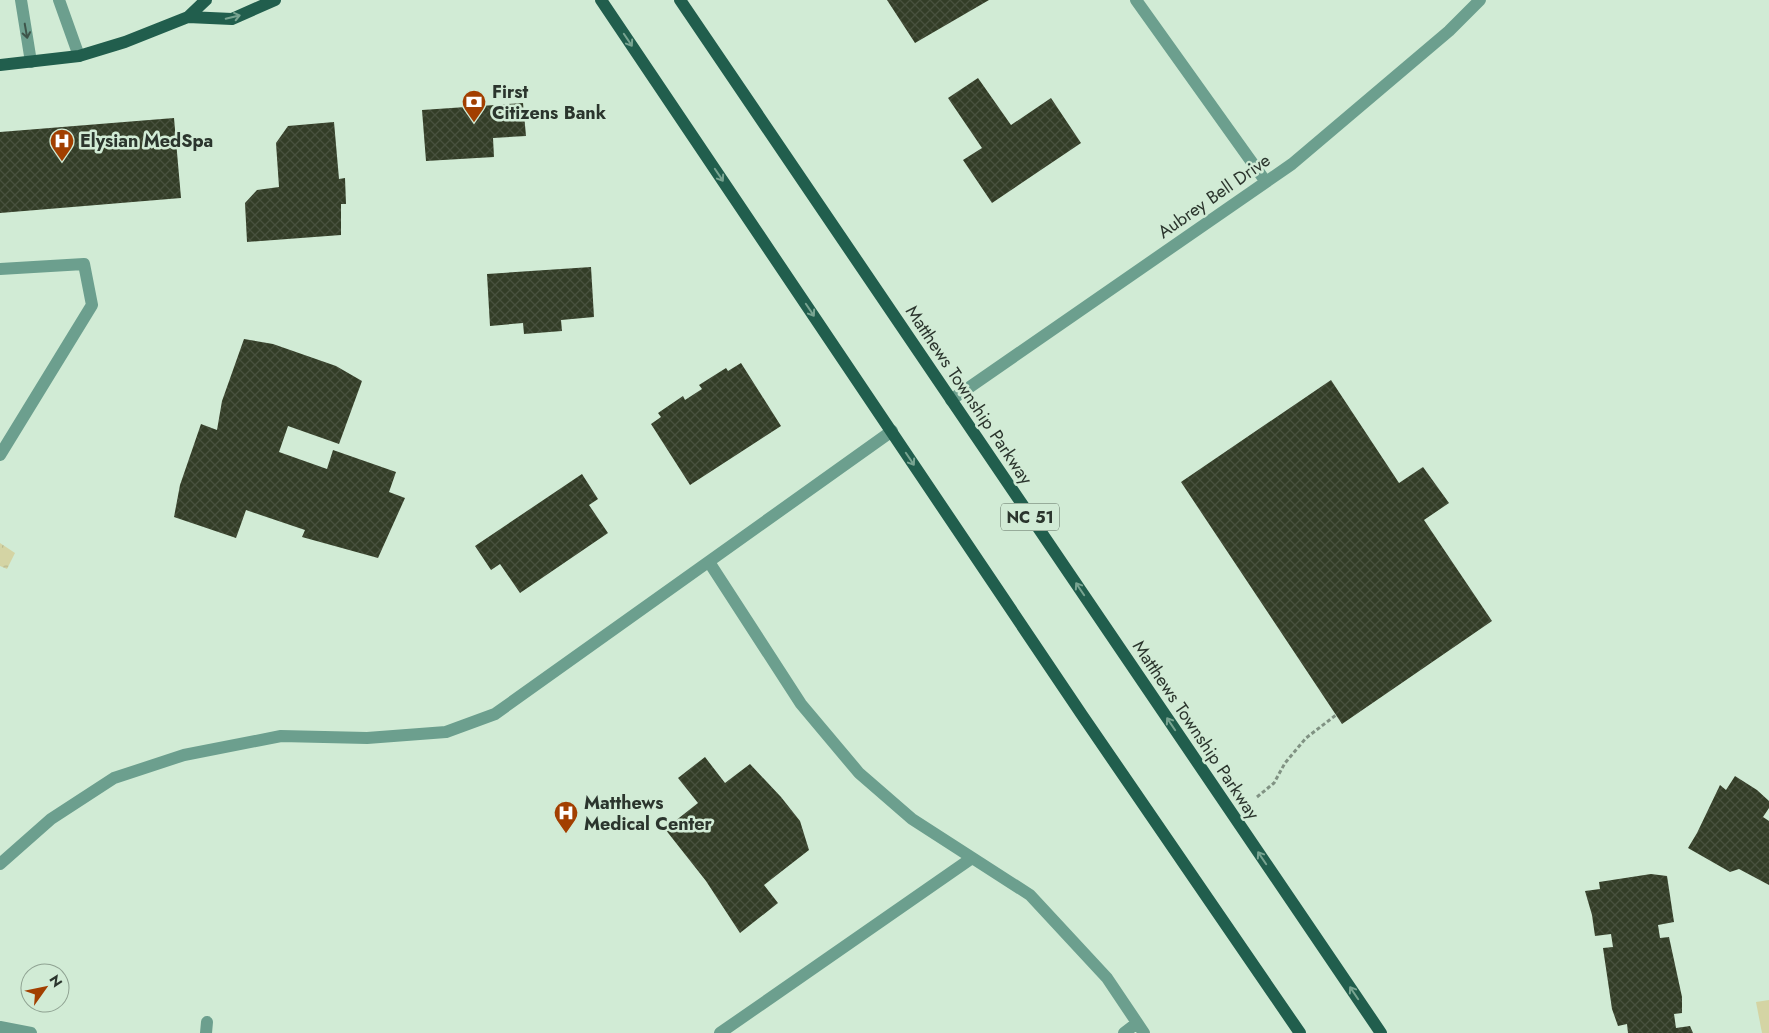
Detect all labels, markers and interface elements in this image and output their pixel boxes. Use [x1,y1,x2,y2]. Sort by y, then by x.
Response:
one-way arrow [225,12,241,21]
one-way arrow [21,23,31,39]
one-way arrow [624,33,634,47]
place label: First Citizens Bank [492,79,607,126]
bank icon: First Citizens Bank [461,89,487,123]
hospital icon: Elysian MedSpa [49,128,75,162]
place label: Elysian MedSpa [80,128,213,154]
street label: Aubrey Bell Drive [1152,147,1276,245]
one-way arrow [714,168,724,182]
street label: Matthews Township Parkway [899,300,1039,490]
one-way arrow [805,303,815,317]
one-way arrow [906,452,916,466]
road number: NC 51 [1001,504,1059,530]
one-way arrow [1075,583,1085,597]
street label: Matthews Township Parkway [1126,635,1266,825]
one-way arrow [1166,717,1176,731]
place label: Matthews Medical Center [584,790,713,837]
hospital icon: Matthews Medical Center [553,800,579,834]
one-way arrow [1257,852,1267,866]
north arrow [20,963,70,1013]
text: N [44,971,67,991]
one-way arrow [1349,986,1359,1000]

